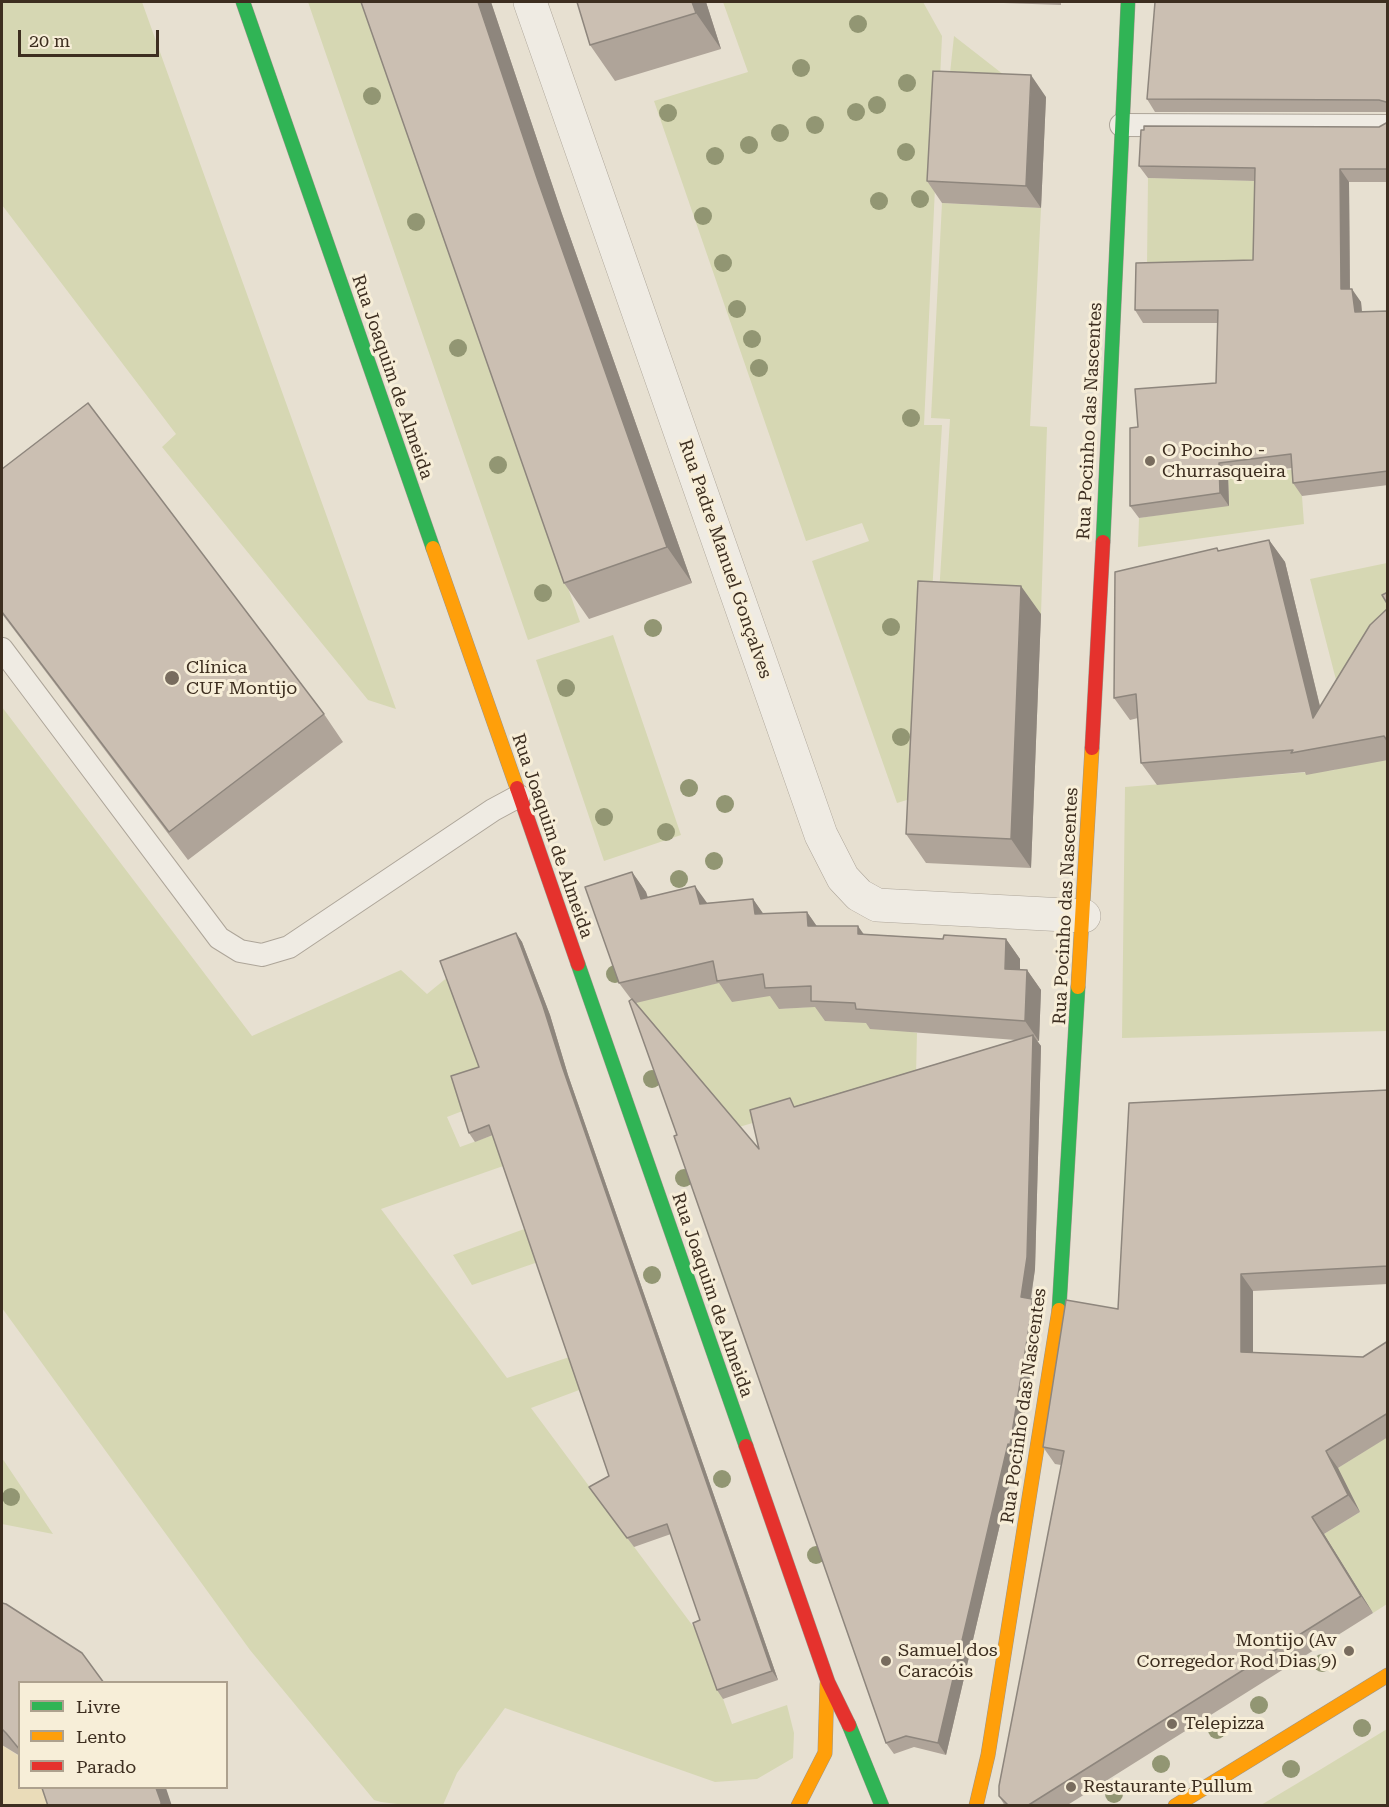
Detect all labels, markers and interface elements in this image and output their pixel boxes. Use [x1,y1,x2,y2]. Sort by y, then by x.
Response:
scale bar [21,18,162,56]
text: 20 m [29,30,70,51]
street label: Rua Joaquim de Almeida [347,272,437,482]
street label: Rua Pocinho das Nascentes [1073,302,1107,540]
street label: Rua Padre Manuel Gonçalves [674,437,776,681]
place label: O Pocinho - Churrasqueira [1162,440,1286,482]
marker: O Pocinho - Churrasqueira [1143,454,1157,468]
place label: Clínica CUF Montijo [186,657,297,700]
marker: Clínica CUF Montijo [163,669,181,687]
street label: Rua Joaquim de Almeida [507,731,597,941]
street label: Rua Pocinho das Nascentes [1049,787,1083,1025]
street label: Rua Joaquim de Almeida [667,1190,757,1400]
street label: Rua Pocinho das Nascentes [997,1287,1051,1525]
place label: Montijo (Av Corregedor Rod Dias 9) [1136,1630,1337,1672]
place label: Samuel dos Caracóis [898,1640,997,1682]
marker: Montijo (Av Corregedor Rod Dias 9) [1342,1644,1356,1658]
marker: Samuel dos Caracóis [879,1654,893,1668]
legend [18,1681,228,1789]
text: Livre [76,1696,120,1717]
place label: Telepizza [1184,1713,1264,1735]
marker: Telepizza [1165,1717,1179,1731]
text: Lento [76,1726,126,1747]
text: Parado [76,1756,136,1777]
place label: Restaurante Pullum [1083,1776,1253,1798]
marker: Restaurante Pullum [1064,1780,1078,1794]

